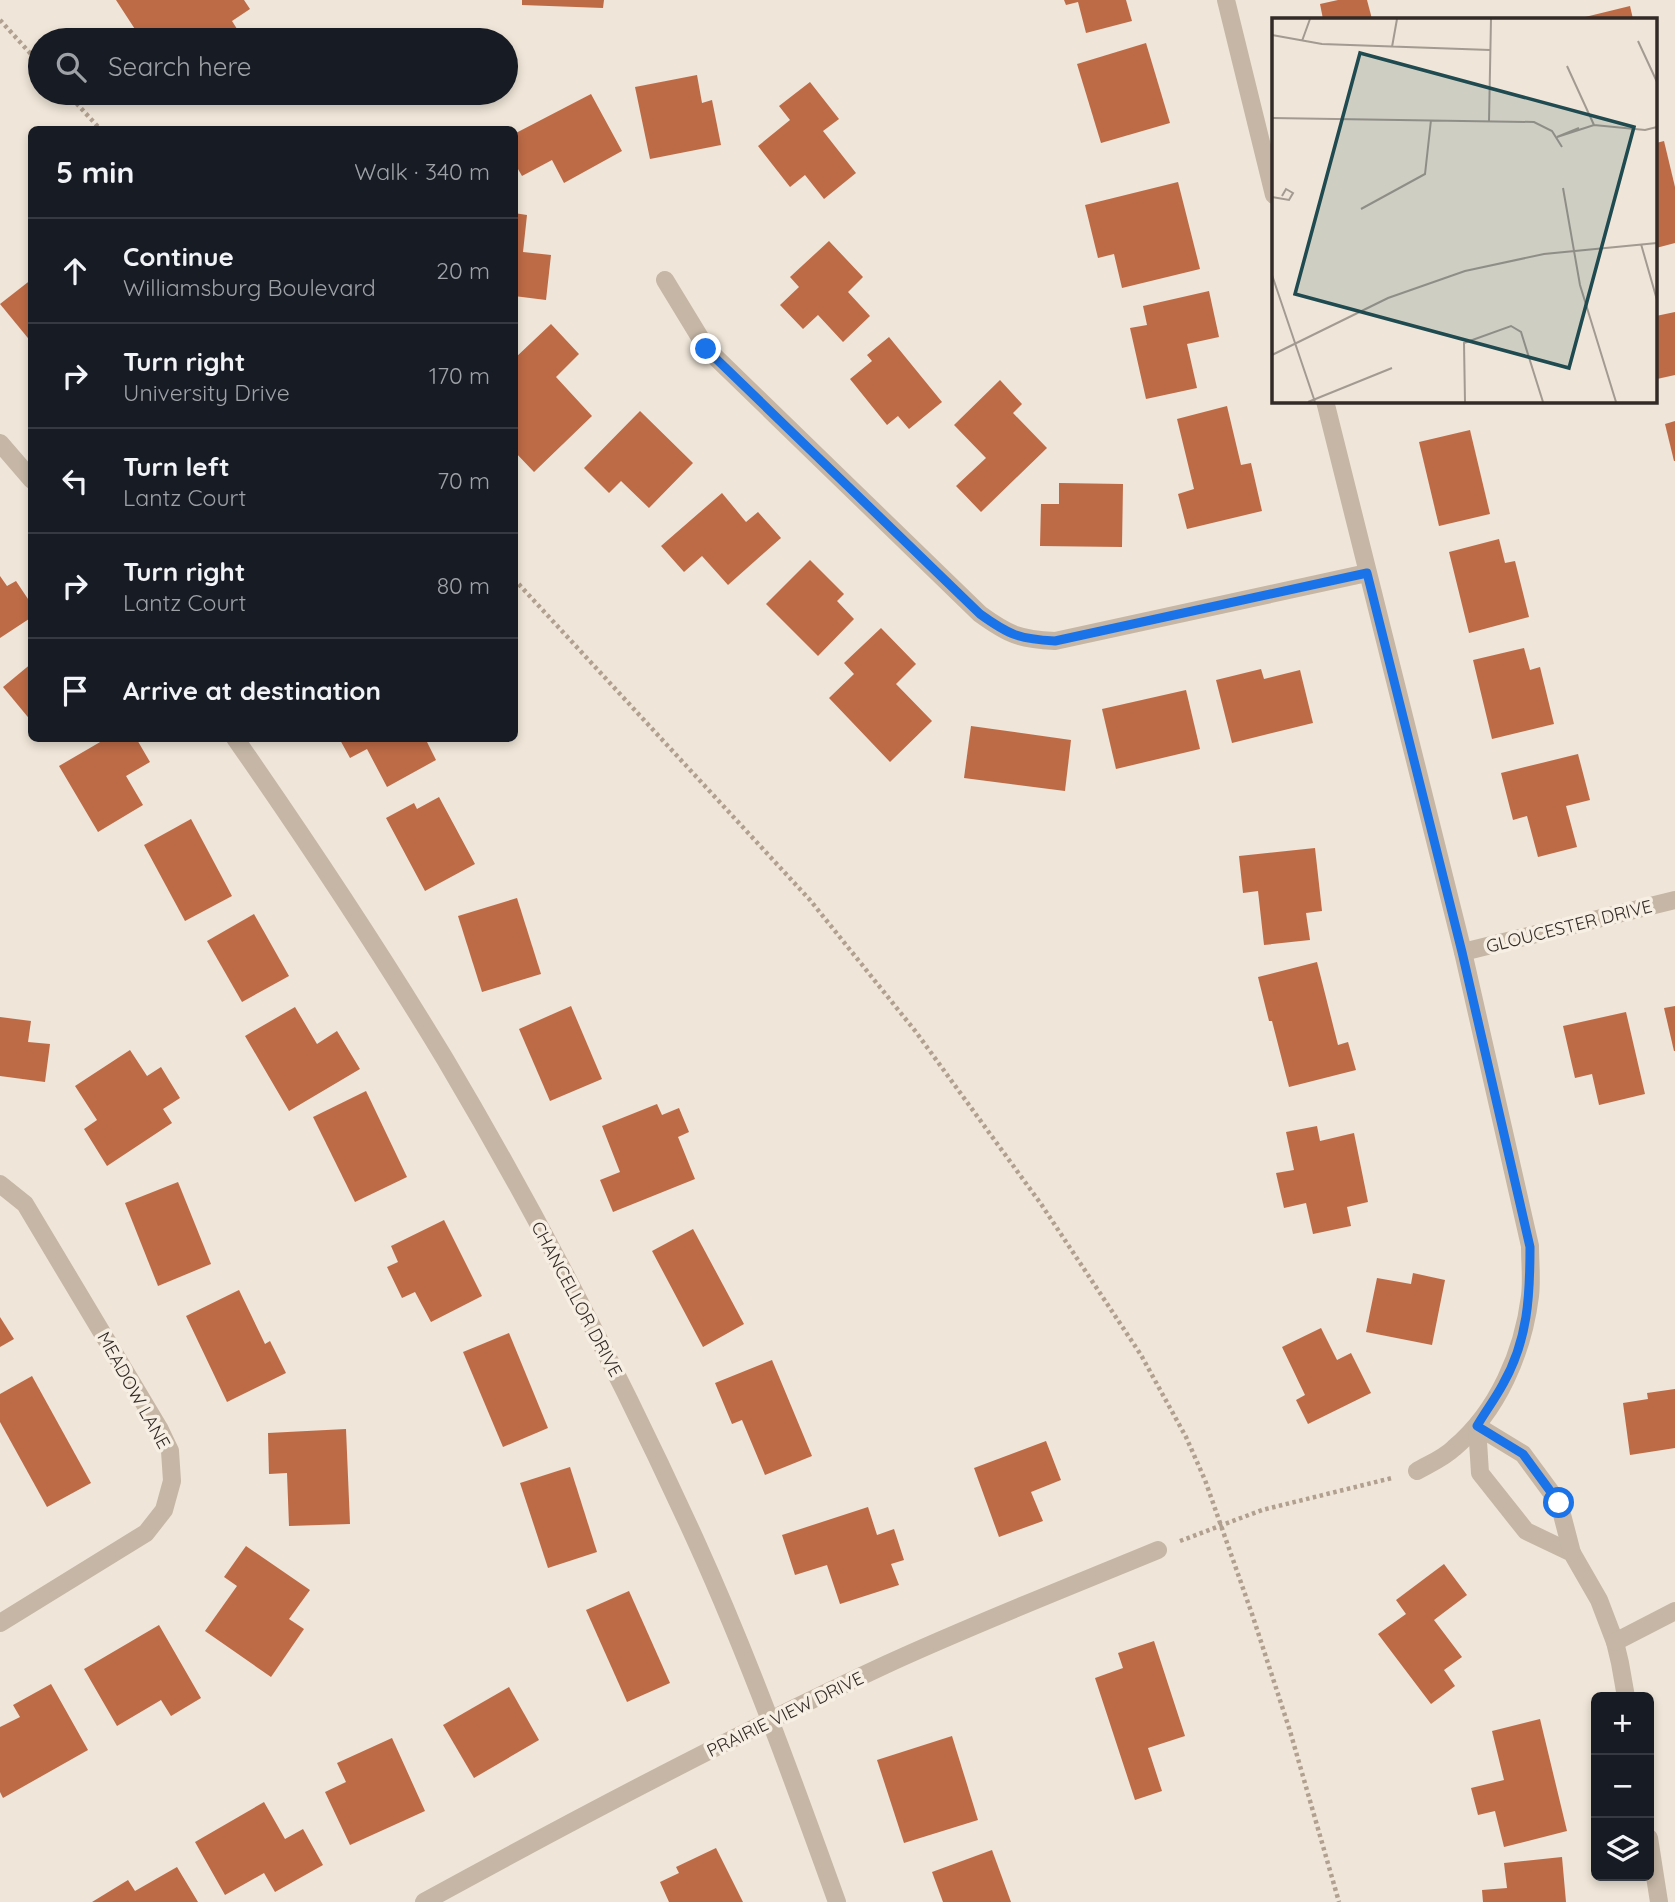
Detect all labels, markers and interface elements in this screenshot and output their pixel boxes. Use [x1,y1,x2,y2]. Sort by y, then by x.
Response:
inset map [1272,18,1658,402]
search box [28,28,518,105]
icon: search [52,48,90,86]
text: Search here [108,50,252,83]
text: 5 min [56,153,134,191]
text: Walk · 340 m [354,157,490,186]
text: Continue [123,240,234,273]
icon: ahead [56,252,94,290]
text: 20 m [436,256,490,285]
text: Williamsburg Boulevard [123,273,376,302]
route end [690,333,721,364]
text: Turn right [123,345,245,378]
icon: right [56,357,94,395]
text: 170 m [429,361,490,390]
text: University Drive [123,378,290,407]
text: Turn left [123,450,230,483]
icon: left [56,462,94,500]
text: 70 m [437,466,490,495]
text: Lantz Court [123,483,246,512]
text: Turn right [123,555,245,588]
icon: right [56,567,94,605]
text: 80 m [437,571,490,600]
text: Lantz Court [123,588,246,617]
icon: arrive [56,672,94,710]
text: Arrive at destination [123,674,381,707]
street label: GLOUCESTER DRIVE [1484,894,1654,958]
street label: CHANCELLOR DRIVE [526,1217,628,1381]
street label: MEADOW LANE [92,1327,176,1453]
route start [1543,1487,1574,1518]
street label: PRAIRIE VIEW DRIVE [703,1666,867,1762]
map controls [1591,1692,1654,1881]
button: + [1591,1692,1654,1755]
button: − [1591,1755,1654,1818]
button: layers [1591,1818,1654,1881]

